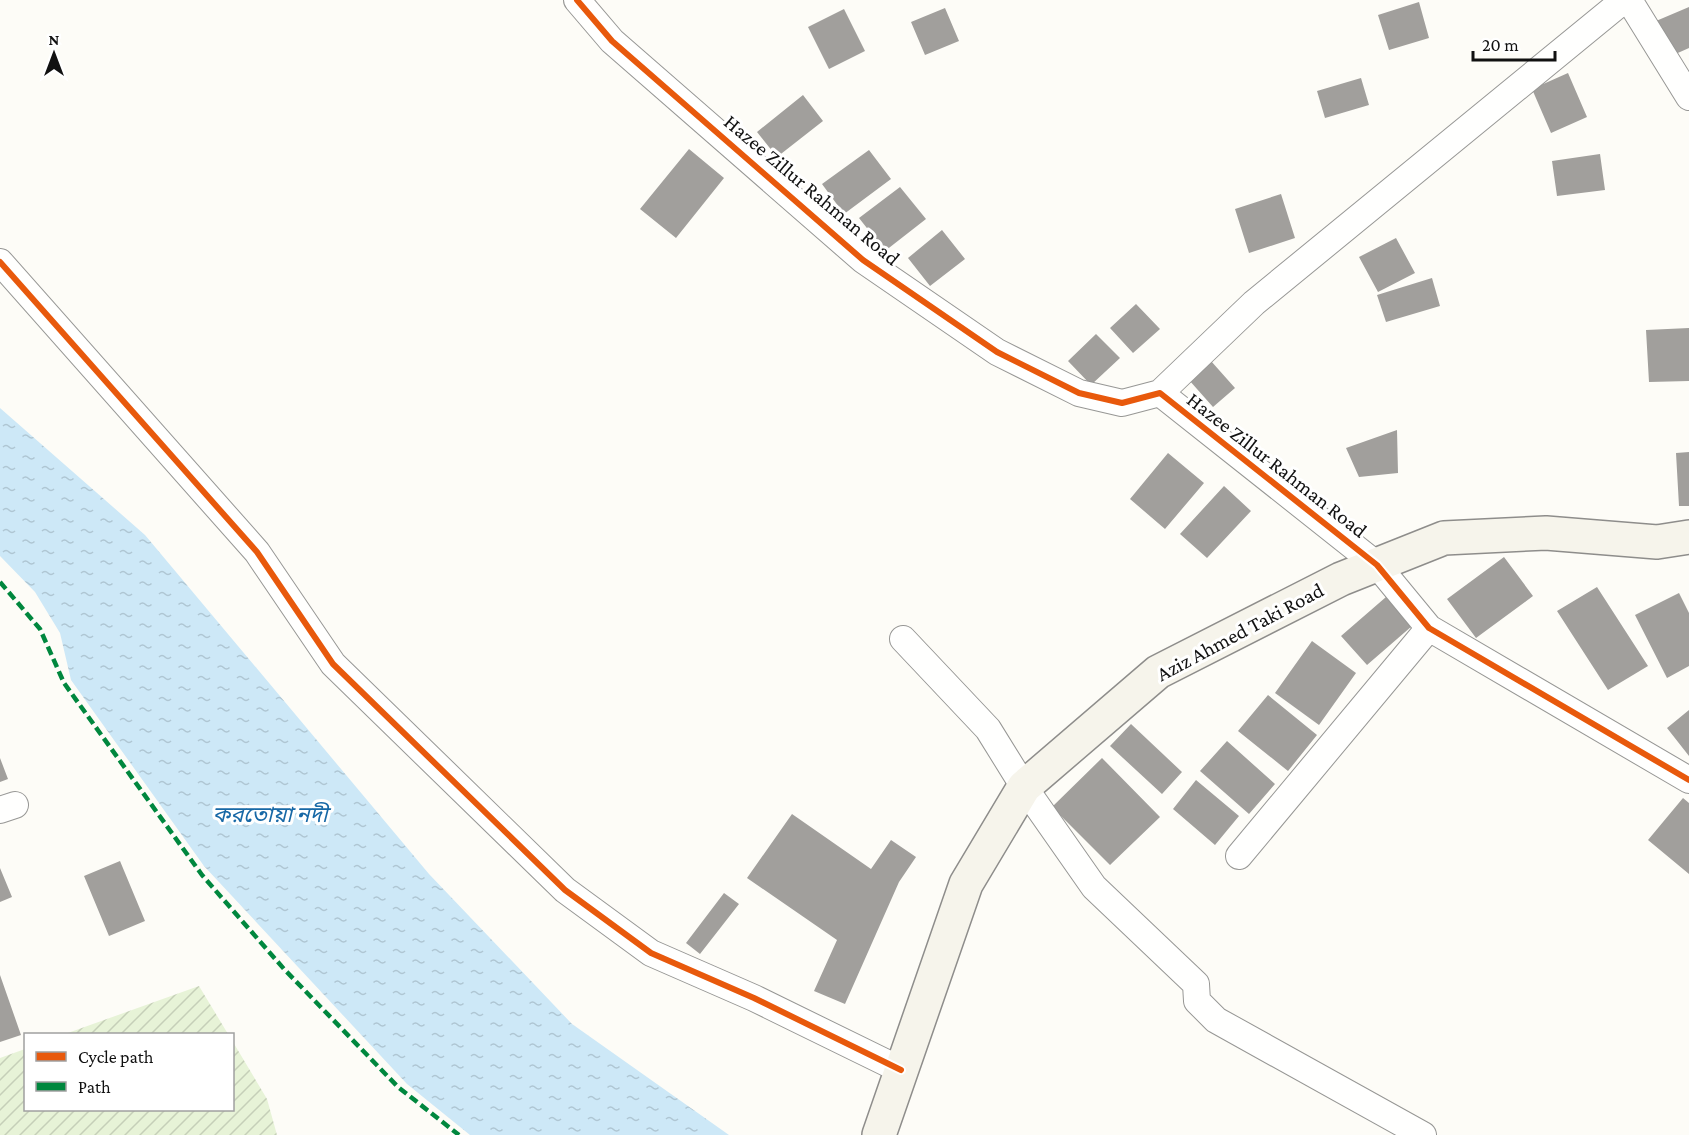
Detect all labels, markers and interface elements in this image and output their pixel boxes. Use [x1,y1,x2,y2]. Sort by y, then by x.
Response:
north arrow [24,24,84,84]
scale bar [1473,24,1556,62]
text: N [49,31,60,48]
text: 20 m [1482,35,1519,55]
street label: Hazee Zillur Rahman Road [719,110,905,270]
street label: Hazee Zillur Rahman Road [1182,387,1372,543]
street label: Aziz Ahmed Taki Road [1152,578,1328,686]
water label: করতোয়া নদী [212,802,332,827]
legend [24,1033,234,1111]
text: Cycle path [78,1047,154,1067]
text: Path [78,1077,111,1097]

